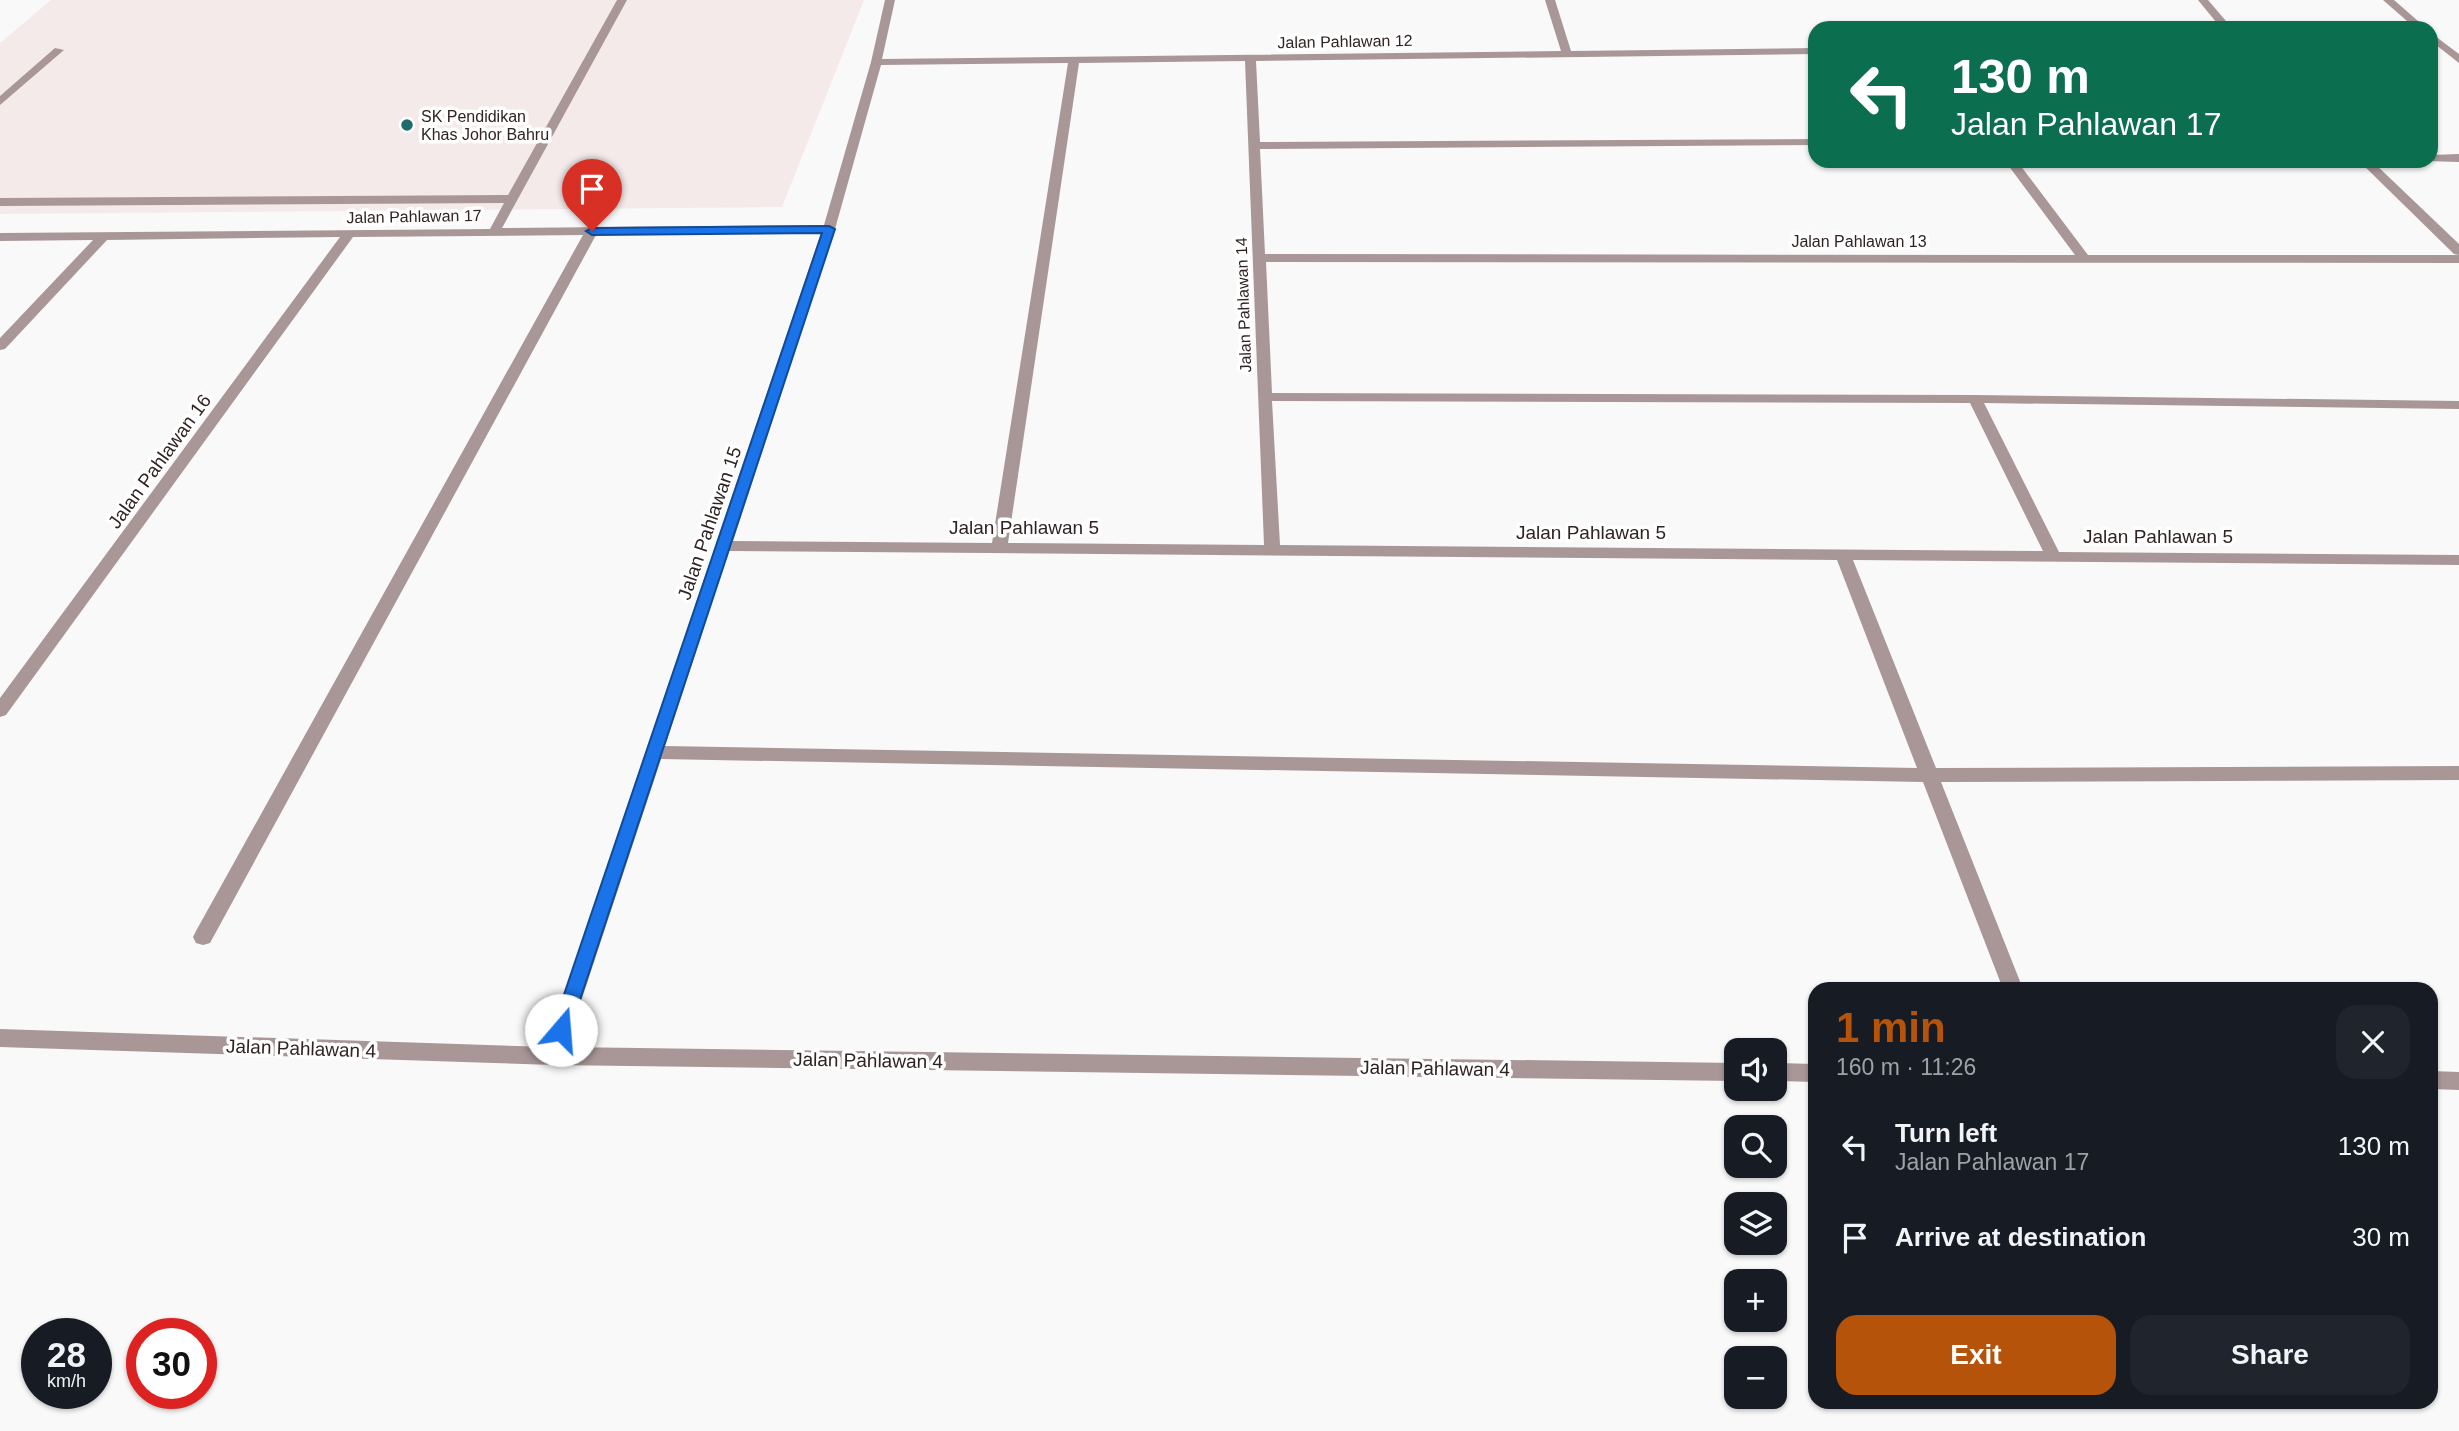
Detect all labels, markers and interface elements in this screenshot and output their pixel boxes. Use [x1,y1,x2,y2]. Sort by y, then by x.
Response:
street label: Jalan Pahlawan 12 [1277,32,1413,51]
icon: left [1836,49,1927,140]
text: 130 m [1951,49,2090,103]
text: Jalan Pahlawan 17 [1951,106,2221,142]
place label: SK Pendidikan Khas Johor Bahru [421,108,549,143]
marker: SK Pendidikan Khas Johor Bahru [399,117,415,133]
pin [562,159,622,231]
icon: arrive [573,170,611,208]
street label: Jalan Pahlawan 17 [346,207,482,226]
street label: Jalan Pahlawan 13 [1791,233,1927,250]
street label: Jalan Pahlawan 14 [1233,237,1254,373]
street label: Jalan Pahlawan 16 [104,390,215,532]
street label: Jalan Pahlawan 15 [673,444,746,602]
street label: Jalan Pahlawan 5 [949,517,1099,538]
street label: Jalan Pahlawan 5 [1516,522,1666,543]
street label: Jalan Pahlawan 5 [2083,526,2233,547]
position arrow [524,993,598,1067]
text: 1 min [1836,1004,1946,1051]
button: close [2336,1005,2410,1079]
street label: Jalan Pahlawan 4 [226,1035,377,1062]
map controls [1724,1038,1787,1409]
button: sound [1724,1038,1787,1101]
street label: Jalan Pahlawan 4 [793,1049,944,1072]
text: 160 m · 11:26 [1836,1054,1976,1080]
street label: Jalan Pahlawan 4 [1360,1057,1511,1080]
button: search [1724,1115,1787,1178]
text: Turn left [1895,1118,1997,1148]
icon: left [1836,1128,1874,1166]
text: 130 m [2338,1131,2410,1161]
text: Jalan Pahlawan 17 [1895,1149,2089,1175]
button: layers [1724,1192,1787,1255]
icon: arrive [1836,1219,1874,1257]
text: Arrive at destination [1895,1222,2146,1252]
text: 30 m [2352,1222,2410,1252]
button: + [1724,1269,1787,1332]
button: Exit [1836,1315,2116,1395]
button: Share [2130,1315,2410,1395]
speed limit sign: 30 [126,1318,217,1409]
text: 28 [47,1335,86,1374]
button: − [1724,1346,1787,1409]
text: km/h [47,1371,86,1391]

